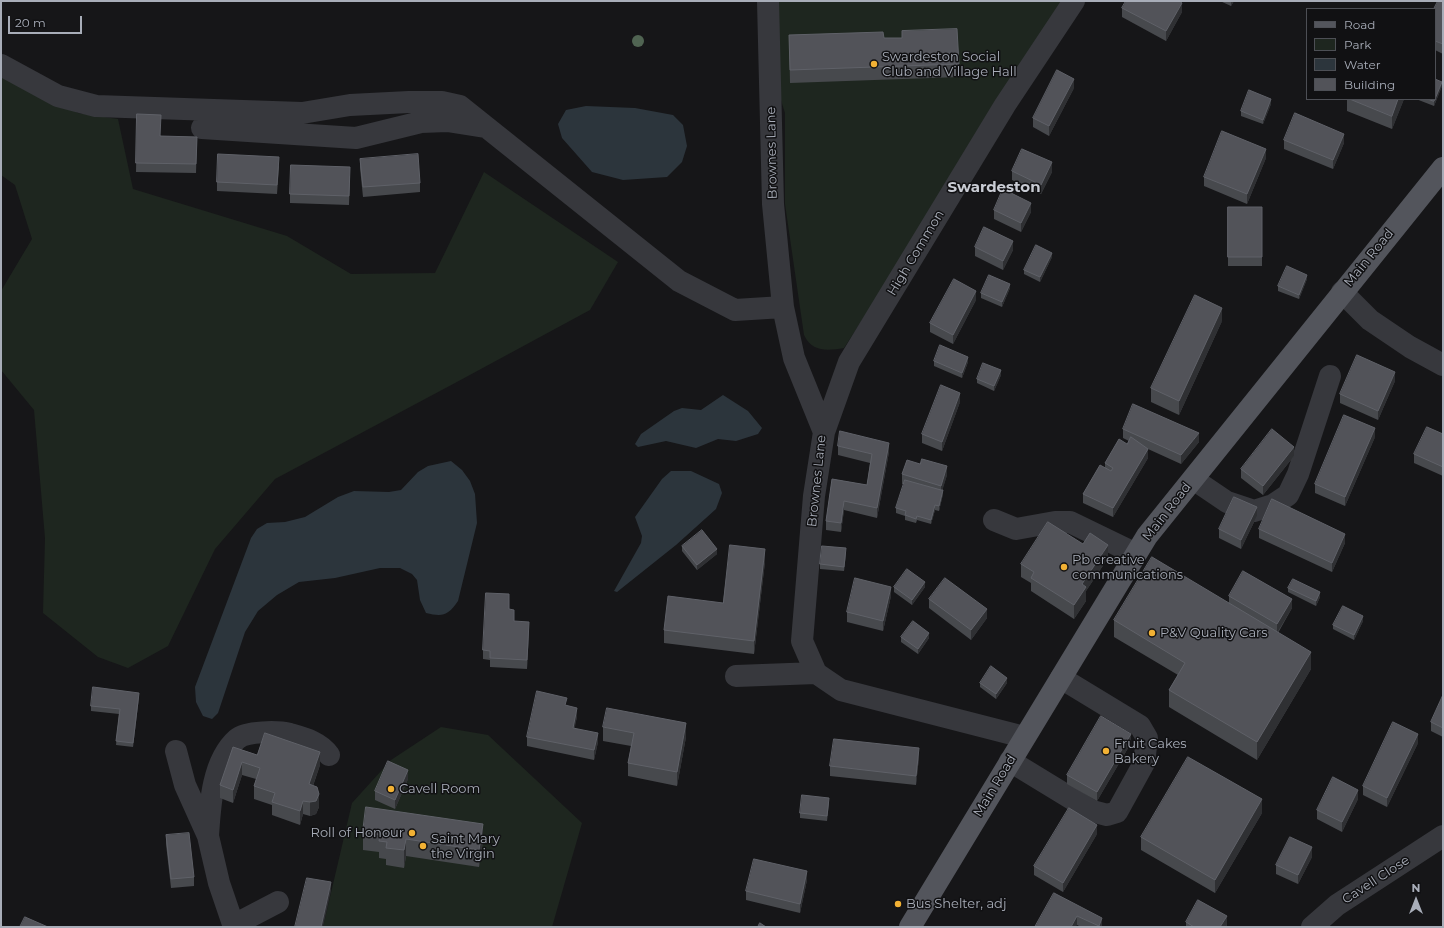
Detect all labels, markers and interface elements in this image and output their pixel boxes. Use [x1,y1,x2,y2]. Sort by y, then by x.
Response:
scale bar [10,8,84,34]
legend [1306,8,1436,100]
text: 20 m [15,15,46,30]
text: Road [1344,17,1375,32]
text: Park [1344,37,1371,52]
place label: Swardeston Social Club and Village Hall [882,49,1017,80]
text: Water [1344,57,1380,72]
marker: Swardeston Social Club and Village Hall [869,59,879,69]
text: Building [1344,77,1395,92]
street label: Brownes Lane [763,107,781,199]
district label: Swardeston [947,179,1041,197]
street label: High Common [884,208,948,298]
street label: Main Road [1341,226,1397,290]
street label: Brownes Lane [804,434,830,528]
street label: Main Road [1139,480,1195,544]
place label: Pb creative communications [1072,552,1183,583]
marker: Pb creative communications [1059,562,1069,572]
place label: P&V Quality Cars [1160,625,1268,641]
marker: P&V Quality Cars [1147,628,1157,638]
place label: Fruit Cakes Bakery [1114,736,1187,767]
marker: Fruit Cakes Bakery [1101,746,1111,756]
street label: Main Road [970,752,1020,820]
place label: Cavell Room [399,781,480,797]
marker: Cavell Room [386,784,396,794]
place label: Roll of Honour [310,825,404,841]
marker: Roll of Honour [407,828,417,838]
place label: Saint Mary the Virgin [431,831,500,862]
marker: Saint Mary the Virgin [418,841,428,851]
street label: Cavell Close [1340,853,1412,907]
north arrow [1396,880,1436,920]
text: N [1412,881,1420,895]
place label: Bus Shelter, adj [906,896,1006,912]
marker: Bus Shelter, adj [893,899,903,909]

